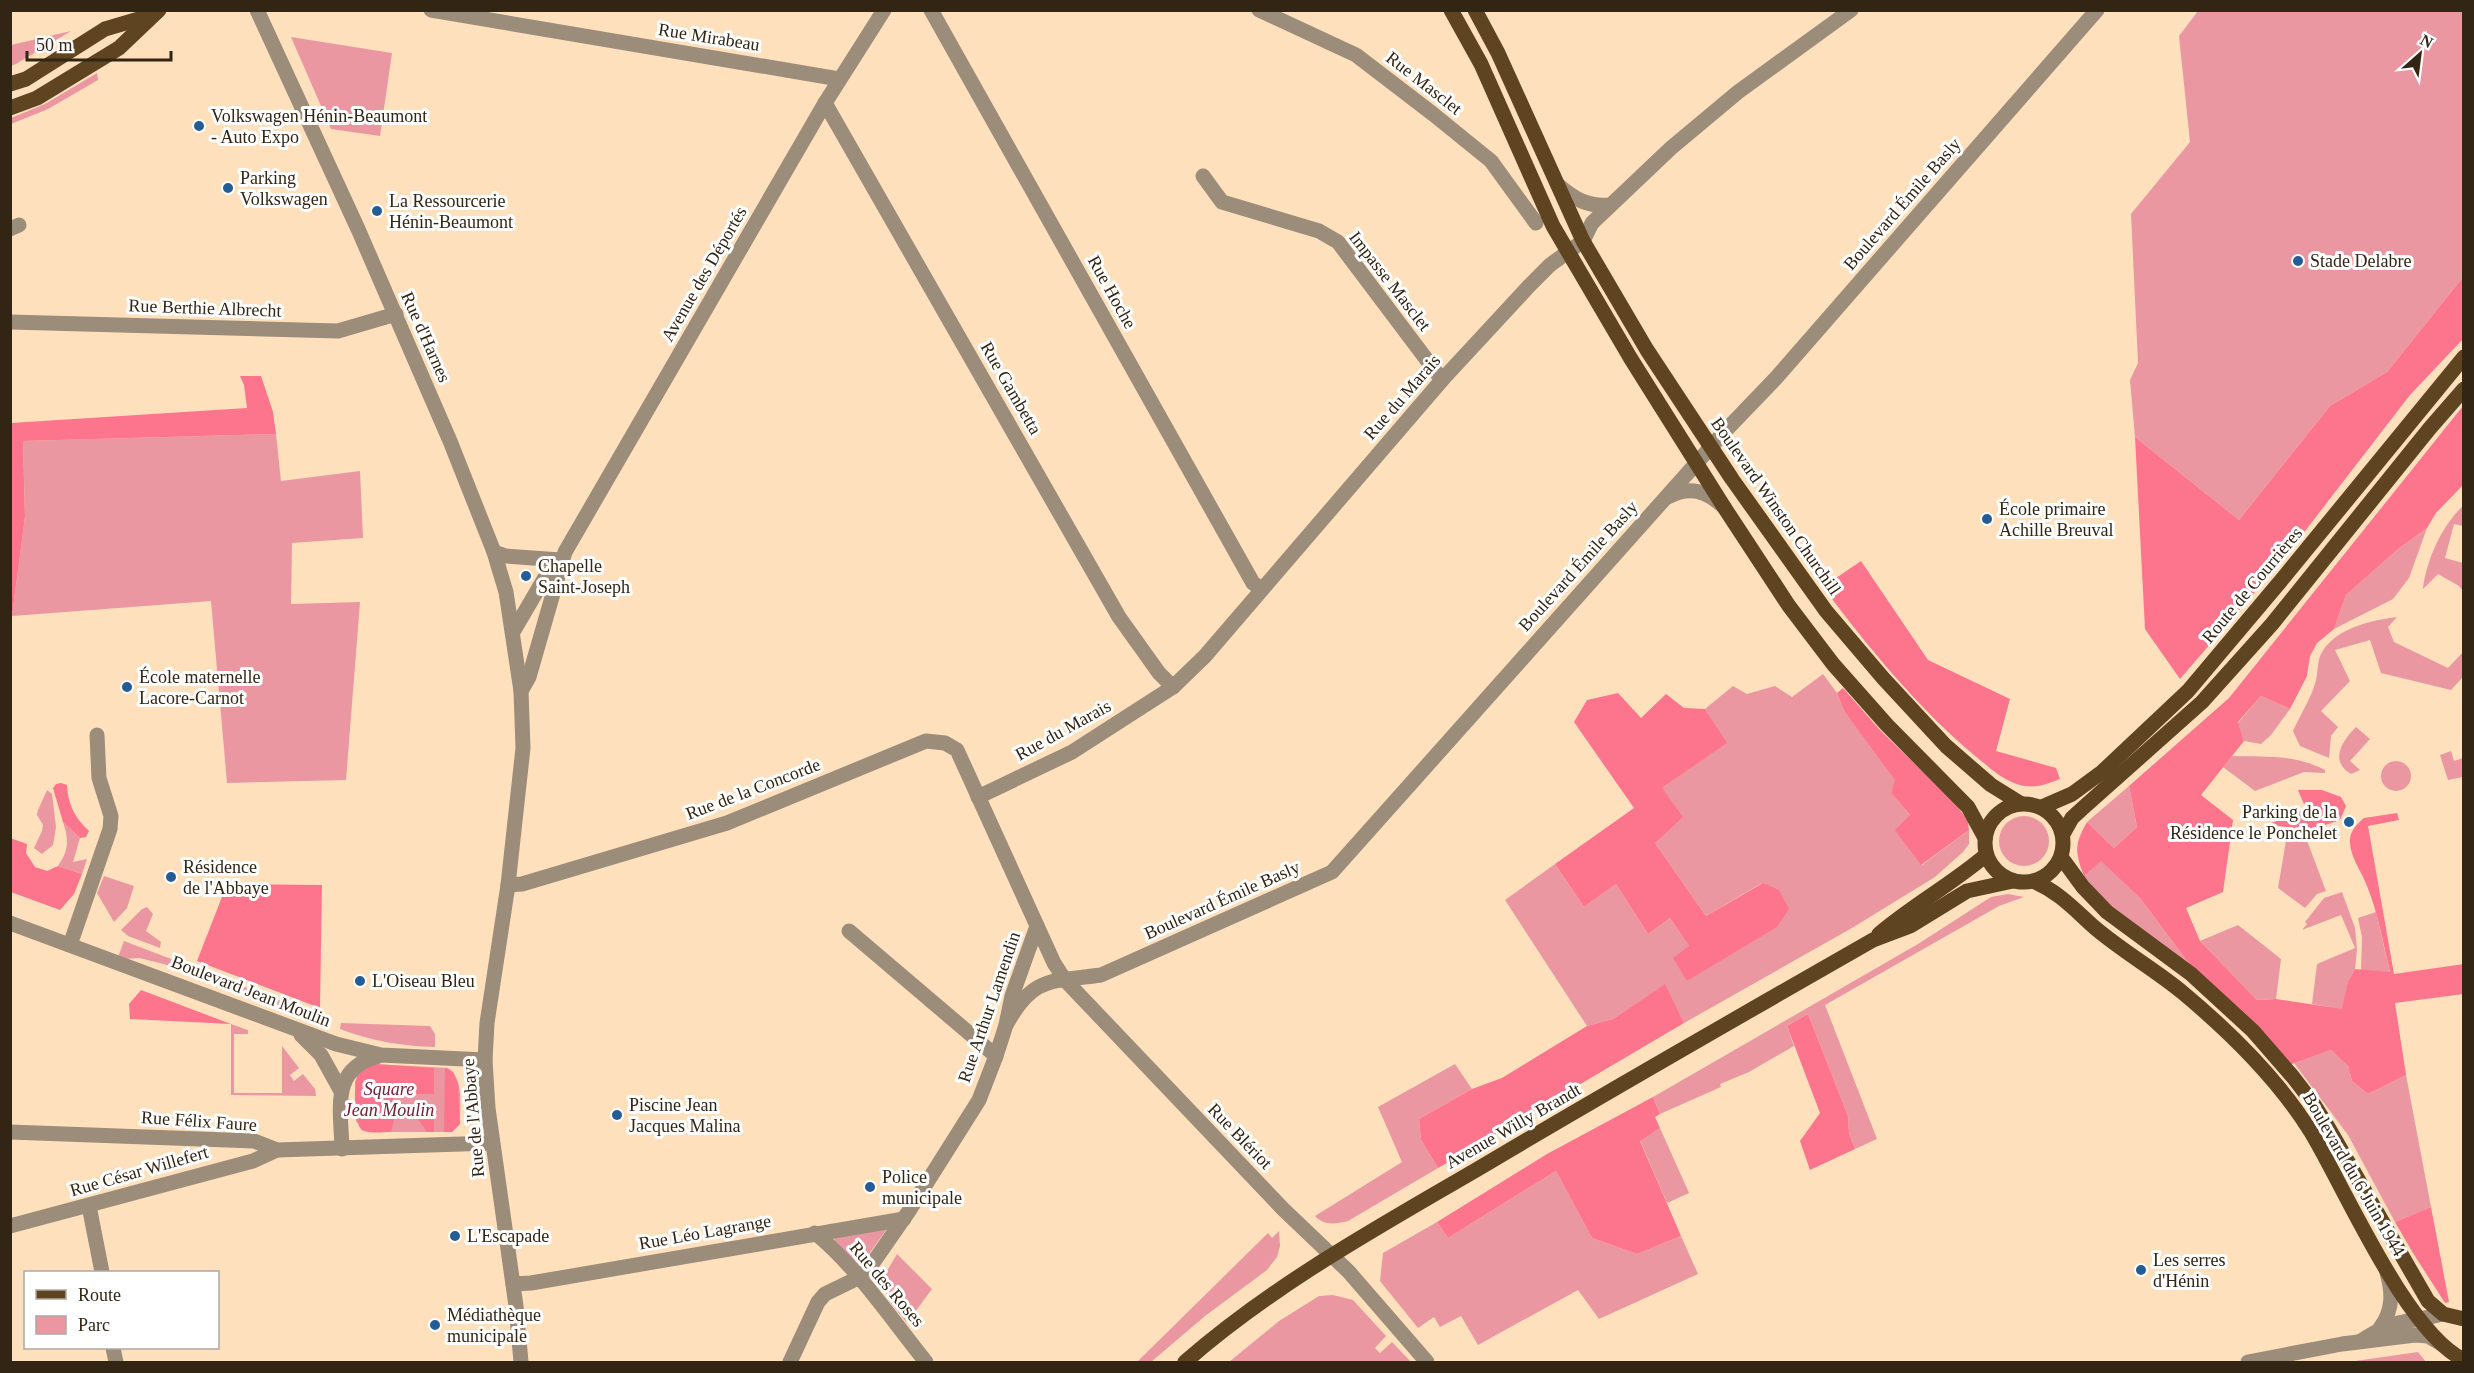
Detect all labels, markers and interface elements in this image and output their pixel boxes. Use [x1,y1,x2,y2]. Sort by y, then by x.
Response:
street label: Rue Mirabeau [657,19,761,55]
scale bar [27,24,171,62]
north arrow [2390,24,2450,84]
text: N [2418,31,2436,52]
text: 50 m [36,35,73,55]
street label: Rue Masclet [1382,47,1466,119]
place label: Volkswagen Hénin-Beaumont - Auto Expo [211,106,427,147]
marker: Volkswagen Hénin-Beaumont - Auto Expo [192,119,206,133]
street label: Boulevard Émile Basly [1839,133,1965,274]
place label: Parking Volkswagen [240,168,328,209]
marker: Parking Volkswagen [221,181,235,195]
place label: La Ressourcerie Hénin-Beaumont [389,191,513,232]
street label: Avenue des Déportés [657,203,751,345]
marker: La Ressourcerie Hénin-Beaumont [370,204,384,218]
street label: Impasse Masclet [1345,227,1435,335]
place label: Stade Delabre [2310,251,2411,271]
street label: Rue Hoche [1084,252,1140,332]
marker: Stade Delabre [2291,254,2305,268]
street label: Rue d'Harnes [397,289,455,385]
street label: Rue Berthie Albrecht [128,295,282,321]
street label: Rue Gambetta [976,338,1046,438]
street label: Rue du Marais [1360,350,1444,444]
street label: Boulevard Winston Churchill [1707,413,1845,599]
street label: Boulevard Émile Basly [1514,496,1642,635]
place label: École primaire Achille Breuval [1999,498,2113,540]
marker: École primaire Achille Breuval [1980,512,1994,526]
street label: Route de Courrières [2198,523,2306,647]
place label: Chapelle Saint-Joseph [538,556,630,597]
marker: Chapelle Saint-Joseph [519,569,533,583]
place label: École maternelle Lacore-Carnot [139,666,260,708]
marker: École maternelle Lacore-Carnot [120,680,134,694]
street label: Rue du Marais [1012,696,1114,764]
street label: Rue de la Concorde [683,754,823,824]
place label: Parking de la Résidence le Ponchelet [2170,802,2337,843]
marker: Parking de la Résidence le Ponchelet [2342,815,2356,829]
street label: Boulevard Émile Basly [1141,856,1303,943]
place label: Résidence de l'Abbaye [183,857,269,898]
marker: Résidence de l'Abbaye [164,870,178,884]
street label: Rue Arthur Lamendin [954,929,1024,1085]
street label: Boulevard Jean Moulin [169,951,333,1031]
place label: L'Oiseau Bleu [372,971,475,991]
marker: L'Oiseau Bleu [353,974,367,988]
street label: Rue de l'Abbaye [458,1058,488,1178]
park label: Square Jean Moulin [344,1079,434,1120]
street label: Avenue Willy Brandt [1442,1079,1584,1173]
street label: Boulevard du 6 Juin 1944 [2299,1088,2409,1260]
place label: Piscine Jean Jacques Malina [629,1095,740,1136]
street label: Rue Blériot [1204,1099,1276,1173]
street label: Rue Félix Faure [140,1107,258,1135]
marker: Piscine Jean Jacques Malina [610,1108,624,1122]
street label: Rue César Willefert [68,1142,210,1200]
place label: Police municipale [882,1167,962,1208]
marker: Police municipale [863,1180,877,1194]
street label: Rue Léo Lagrange [637,1211,773,1253]
place label: L'Escapade [467,1226,549,1246]
marker: L'Escapade [448,1229,462,1243]
street label: Rue des Roses [846,1237,928,1331]
place label: Les serres d'Hénin [2153,1250,2225,1291]
marker: Les serres d'Hénin [2134,1263,2148,1277]
legend [24,1271,219,1349]
text: Route [78,1285,121,1305]
place label: Médiathèque municipale [447,1305,541,1346]
text: Parc [78,1315,110,1335]
marker: Médiathèque municipale [428,1318,442,1332]

